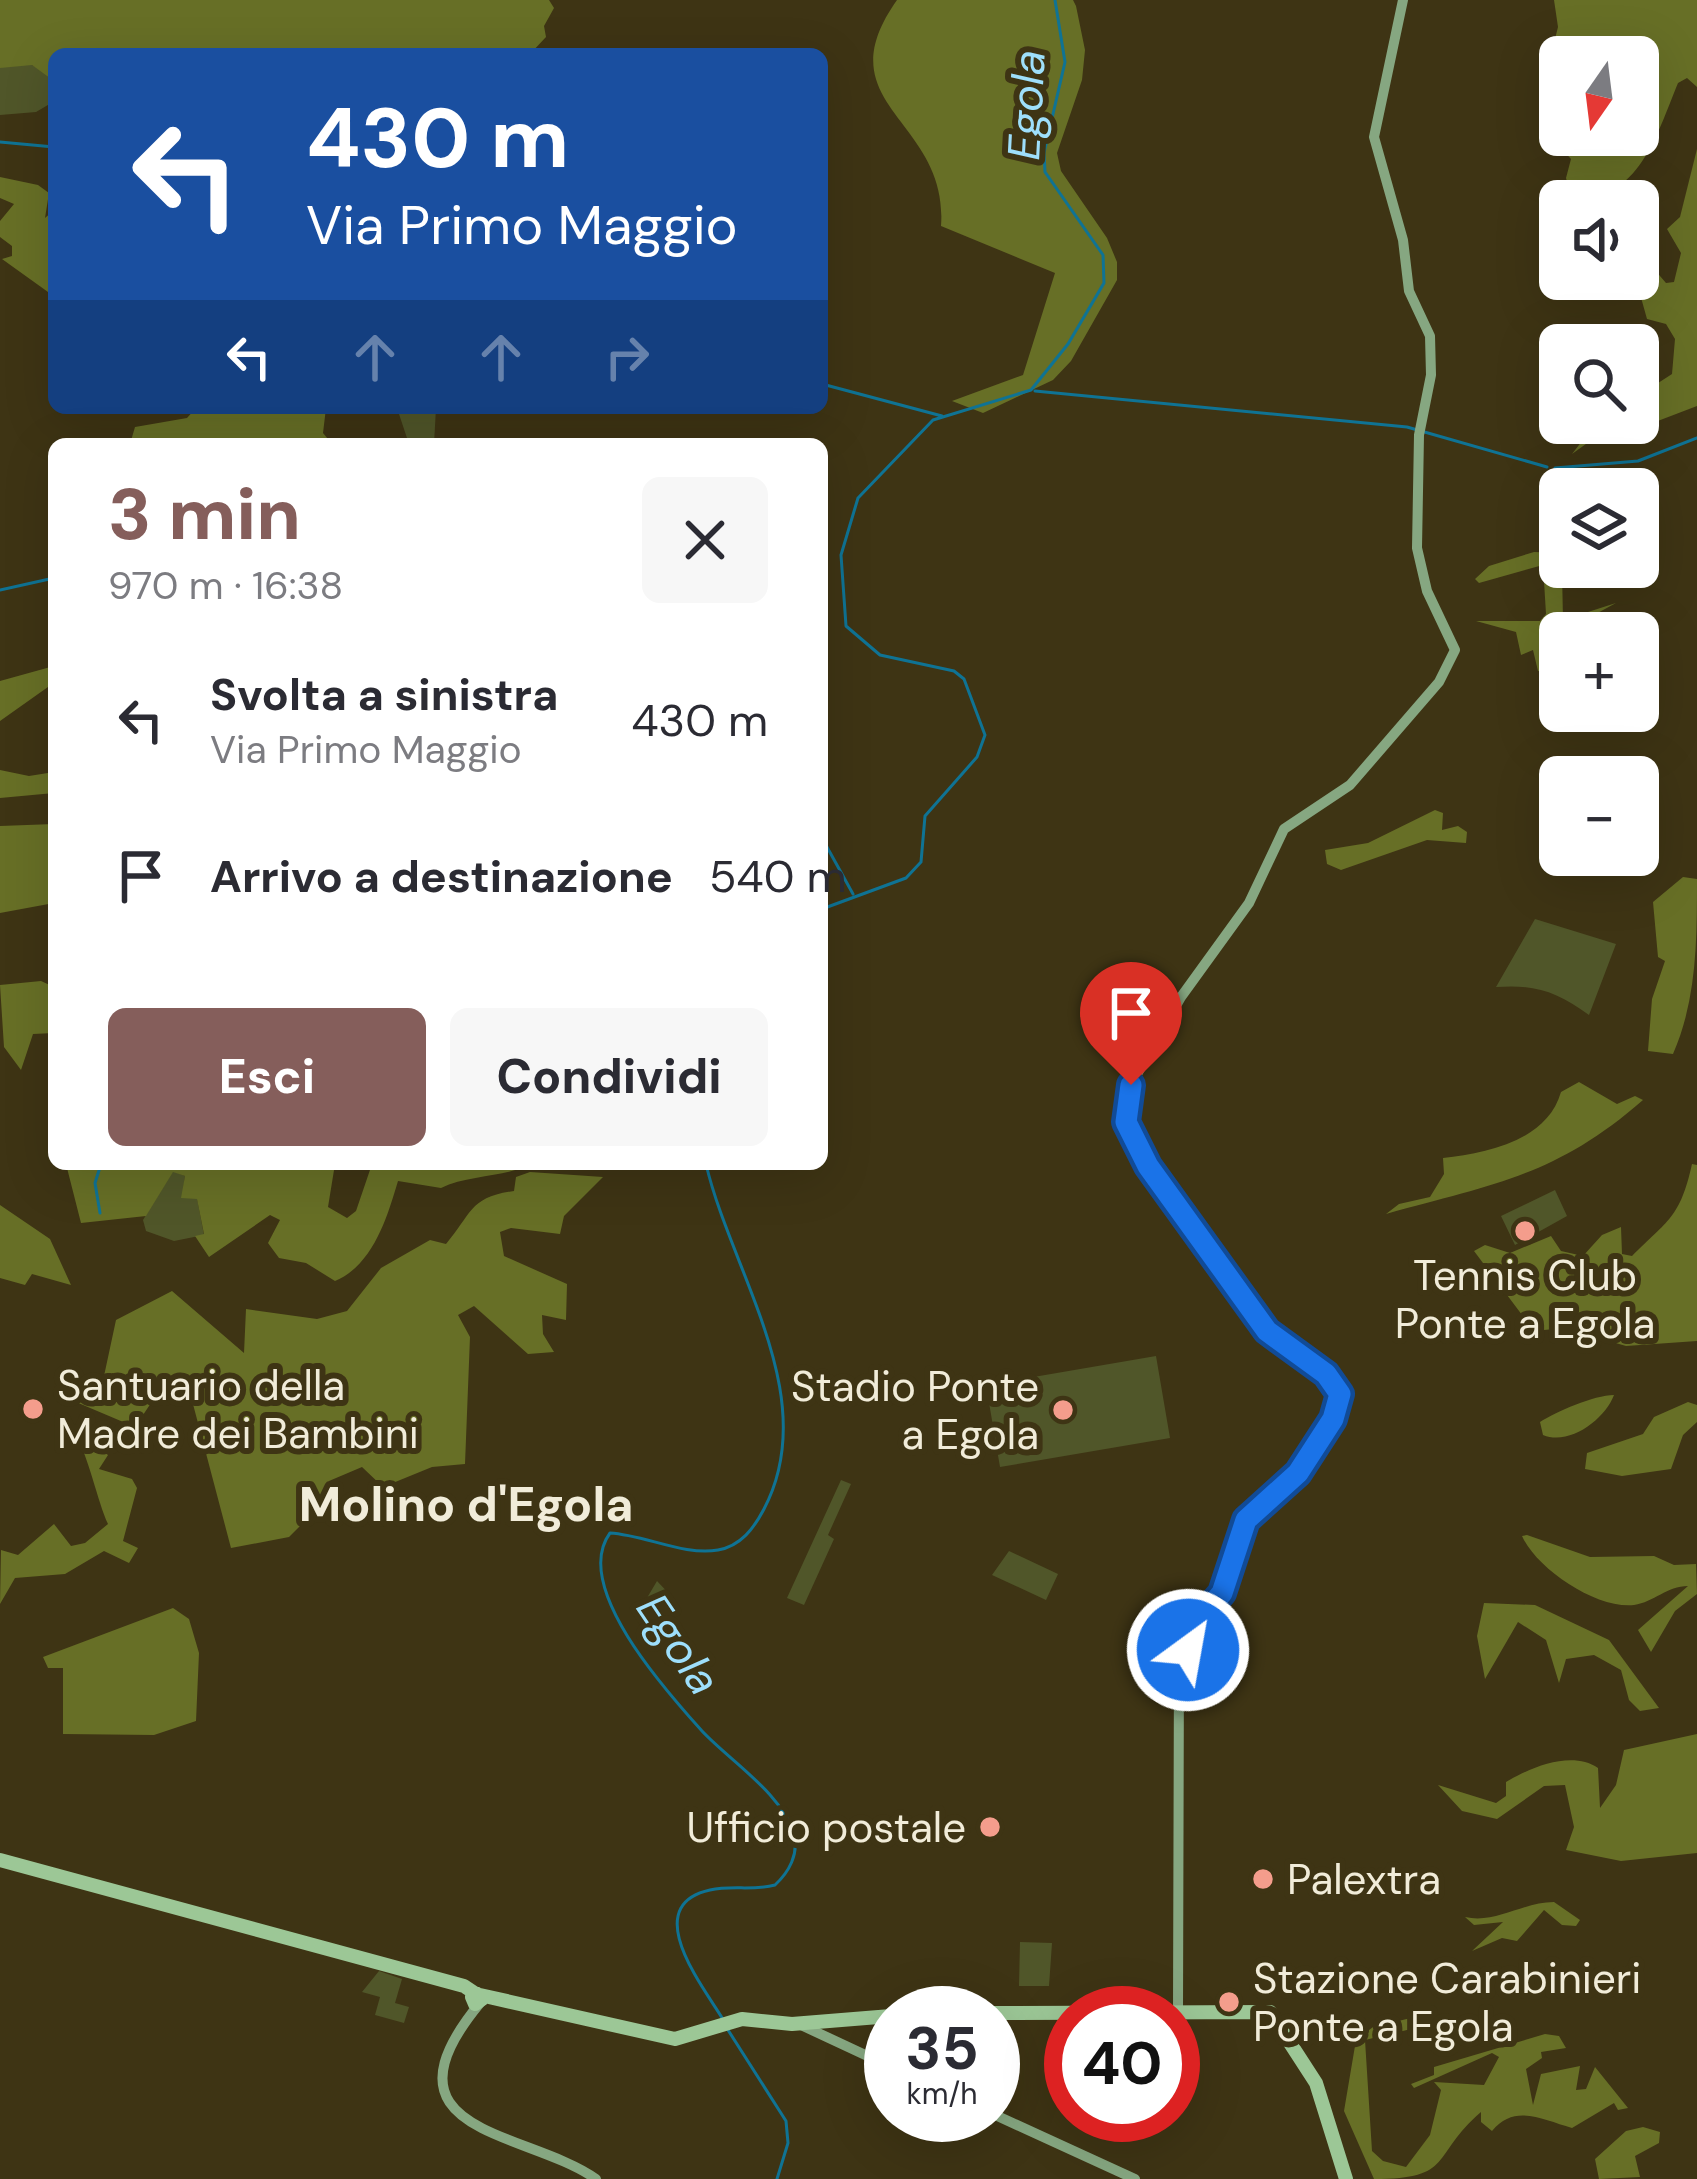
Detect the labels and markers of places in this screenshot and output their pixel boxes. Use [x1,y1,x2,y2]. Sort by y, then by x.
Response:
pin [1080,962,1182,1085]
marker: Tennis Club Ponte a Egola [1512,1218,1538,1244]
place label: Tennis Club Ponte a Egola [1395,1248,1655,1351]
place label: Santuario della Madre dei Bambini [57,1358,419,1461]
place label: Stadio Ponte a Egola [791,1359,1039,1462]
marker: Santuario della Madre dei Bambini [20,1396,46,1422]
marker: Stadio Ponte a Egola [1050,1397,1076,1423]
place label: Ufficio postale [686,1800,966,1855]
marker: Ufficio postale [977,1814,1003,1840]
place label: Palextra [1287,1852,1441,1907]
marker: Palextra [1250,1866,1276,1892]
place label: Stazione Carabinieri Ponte a Egola [1253,1951,1641,2054]
marker: Stazione Carabinieri Ponte a Egola [1216,1989,1242,2015]

